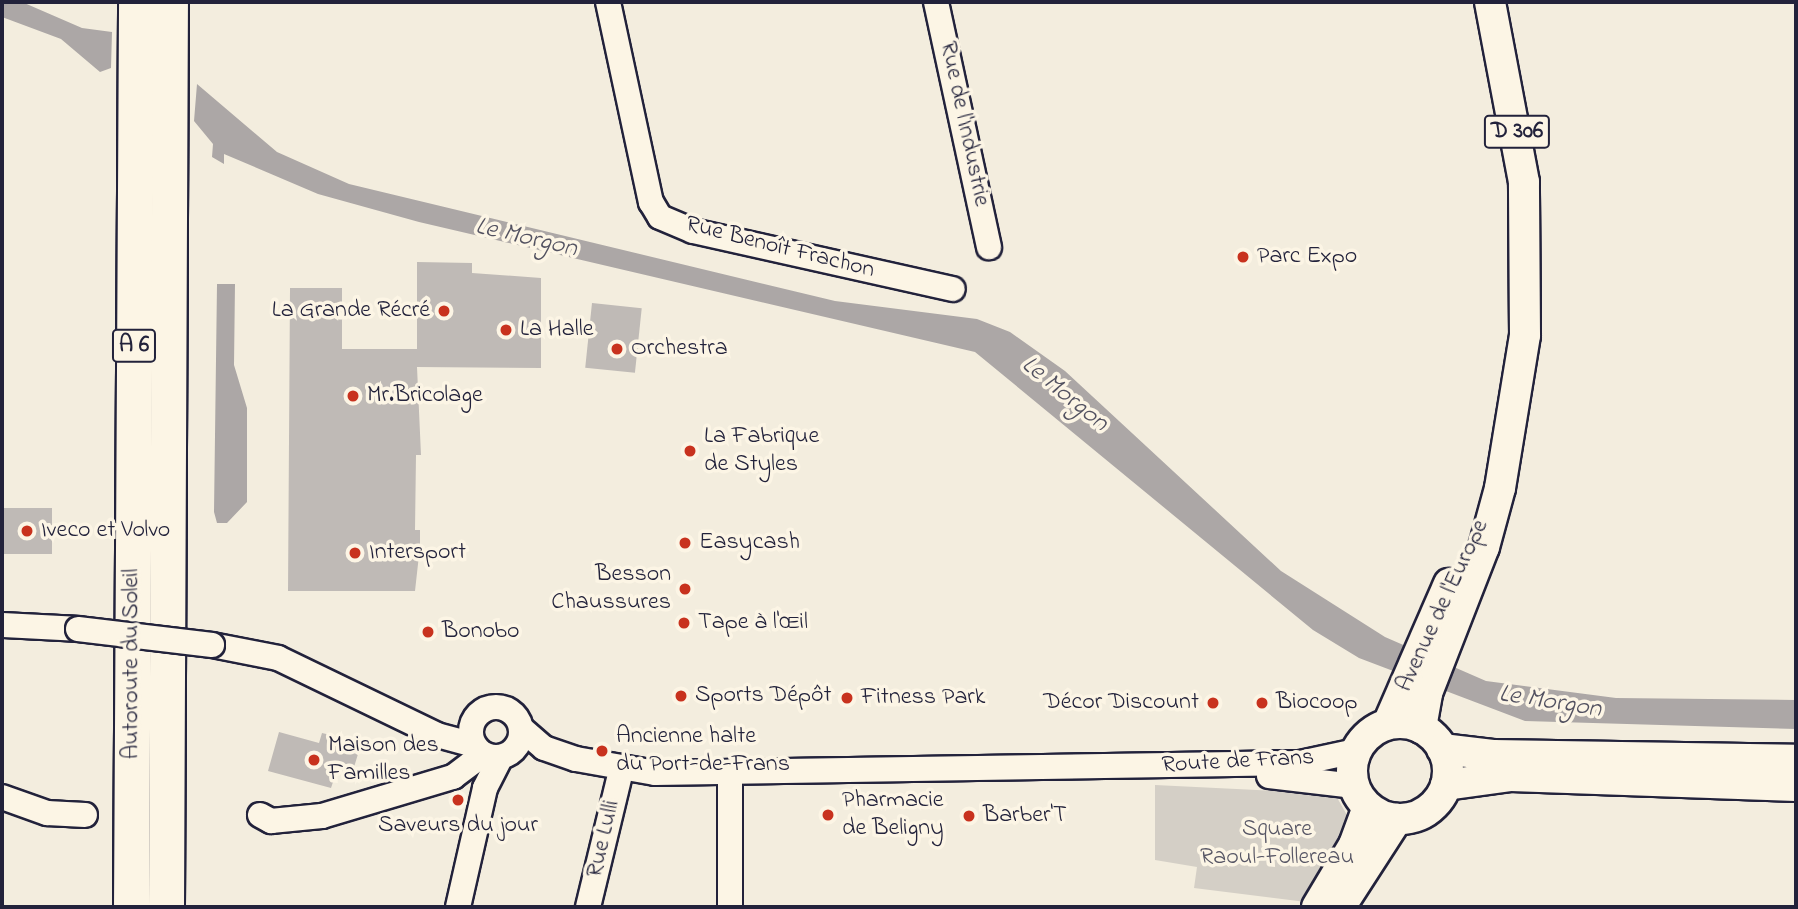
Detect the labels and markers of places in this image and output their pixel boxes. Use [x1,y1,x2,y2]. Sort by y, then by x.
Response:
place label: Parc Expo [1257,243,1357,271]
marker: Parc Expo [1235,249,1251,265]
place label: La Grande Récré [272,297,430,325]
marker: La Grande Récré [436,303,452,319]
place label: La Halle [520,316,594,344]
marker: La Halle [498,322,514,338]
place label: Orchestra [631,335,728,363]
marker: Orchestra [609,341,625,357]
place label: Mr.Bricolage [367,382,483,410]
marker: Mr.Bricolage [345,388,361,404]
place label: La Fabrique de Styles [704,423,819,479]
marker: La Fabrique de Styles [682,443,698,459]
place label: Iveco et Volvo [41,517,170,545]
marker: Iveco et Volvo [19,523,35,539]
place label: Easycash [699,529,800,557]
marker: Easycash [677,535,693,551]
place label: Intersport [369,539,466,567]
marker: Intersport [347,545,363,561]
place label: Besson Chaussures [551,561,671,617]
marker: Besson Chaussures [677,581,693,597]
place label: Tape à l'Œil [698,609,808,637]
marker: Tape à l'Œil [676,615,692,631]
place label: Bonobo [442,618,519,646]
marker: Bonobo [420,624,436,640]
place label: Sports Dépôt [695,682,832,710]
place label: Fitness Park [861,684,985,712]
marker: Sports Dépôt [673,688,689,704]
place label: Décor Discount [1043,689,1199,717]
place label: Biocoop [1276,689,1358,717]
marker: Fitness Park [839,690,855,706]
marker: Décor Discount [1205,695,1221,711]
marker: Biocoop [1254,695,1270,711]
place label: Ancienne halte du Port-de-Frans [616,723,790,779]
place label: Maison des Familles [328,732,439,788]
marker: Ancienne halte du Port-de-Frans [594,743,610,759]
marker: Maison des Familles [306,752,322,768]
place label: Pharmacie de Beligny [842,787,944,843]
marker: Saveurs du jour [450,792,466,808]
place label: Barber'T [983,802,1067,830]
marker: Pharmacie de Beligny [820,807,836,823]
marker: Barber'T [961,808,977,824]
place label: Saveurs du jour [378,812,538,840]

